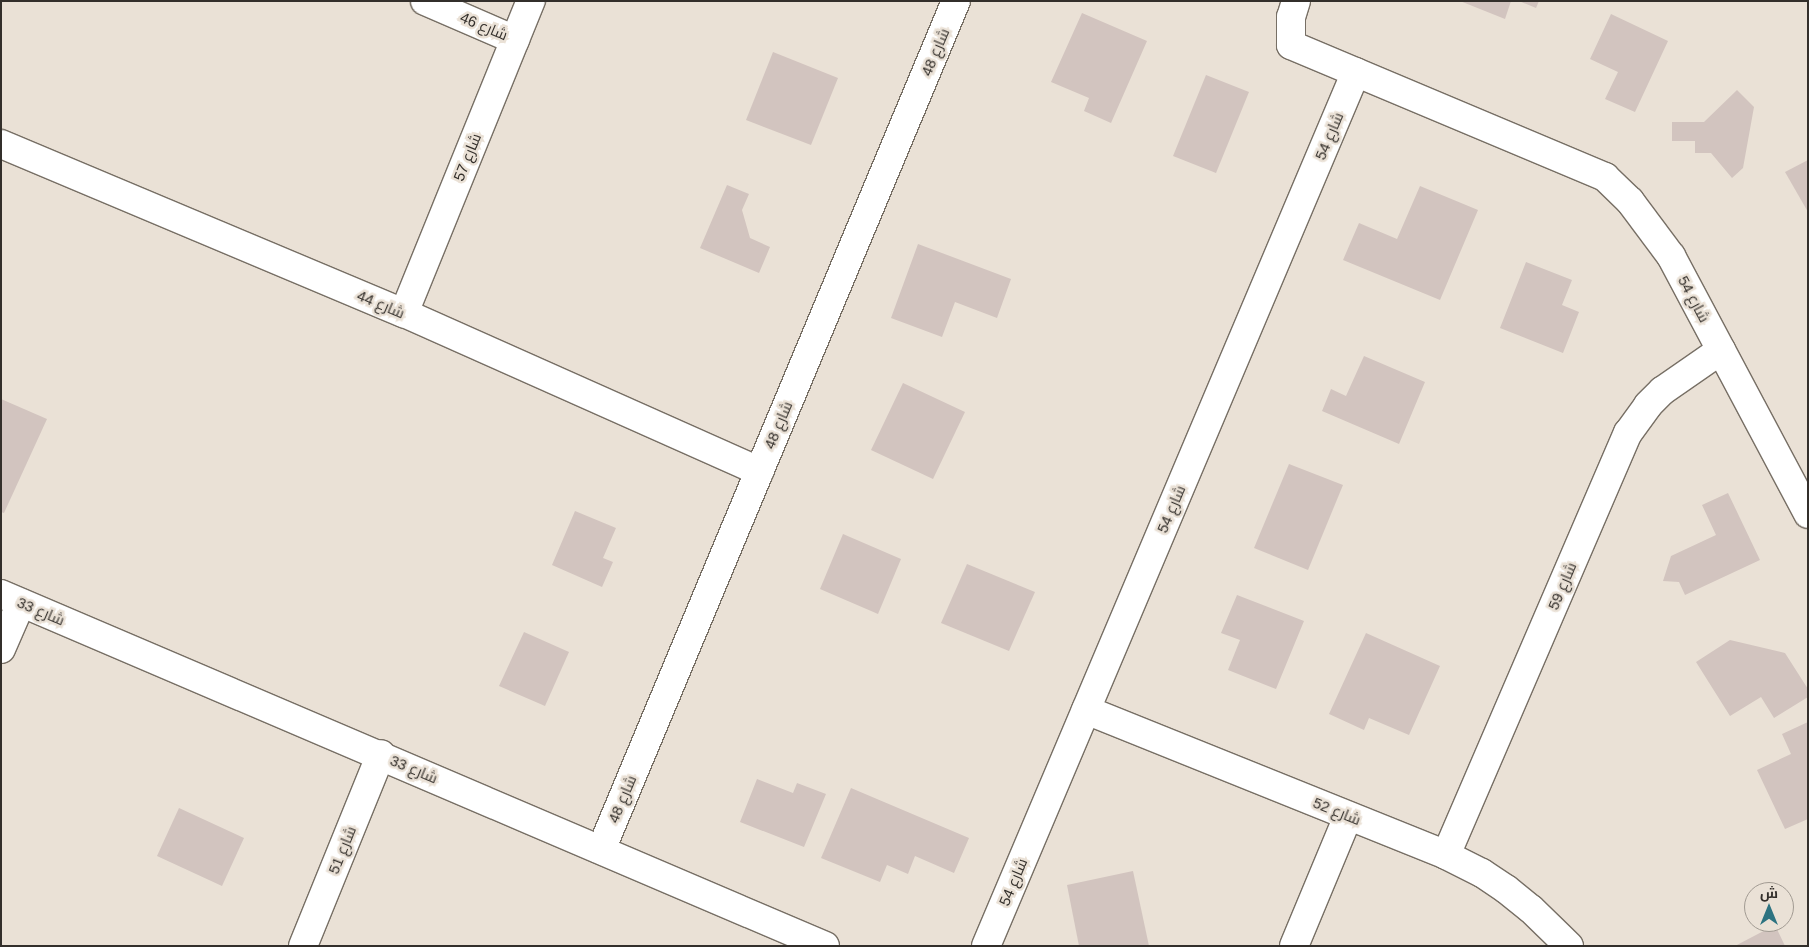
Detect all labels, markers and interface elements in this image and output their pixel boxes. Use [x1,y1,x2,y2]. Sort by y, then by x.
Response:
street label: شارع 46 [458,8,510,44]
street label: شارع 48 [917,26,953,78]
street label: شارع 54 [1311,110,1347,162]
street label: شارع 57 [449,130,485,184]
street label: شارع 54 [1674,273,1714,325]
street label: شارع 44 [355,286,407,322]
street label: شارع 48 [760,399,796,451]
street label: شارع 54 [1153,483,1189,535]
street label: شارع 59 [1544,560,1580,612]
street label: شارع 33 [15,593,67,629]
street label: شارع 33 [388,751,440,787]
street label: شارع 48 [604,773,640,825]
street label: شارع 52 [1310,793,1364,829]
street label: شارع 51 [324,823,360,877]
street label: شارع 54 [995,856,1031,908]
north arrow [1744,882,1794,932]
text: ش [1760,885,1778,901]

